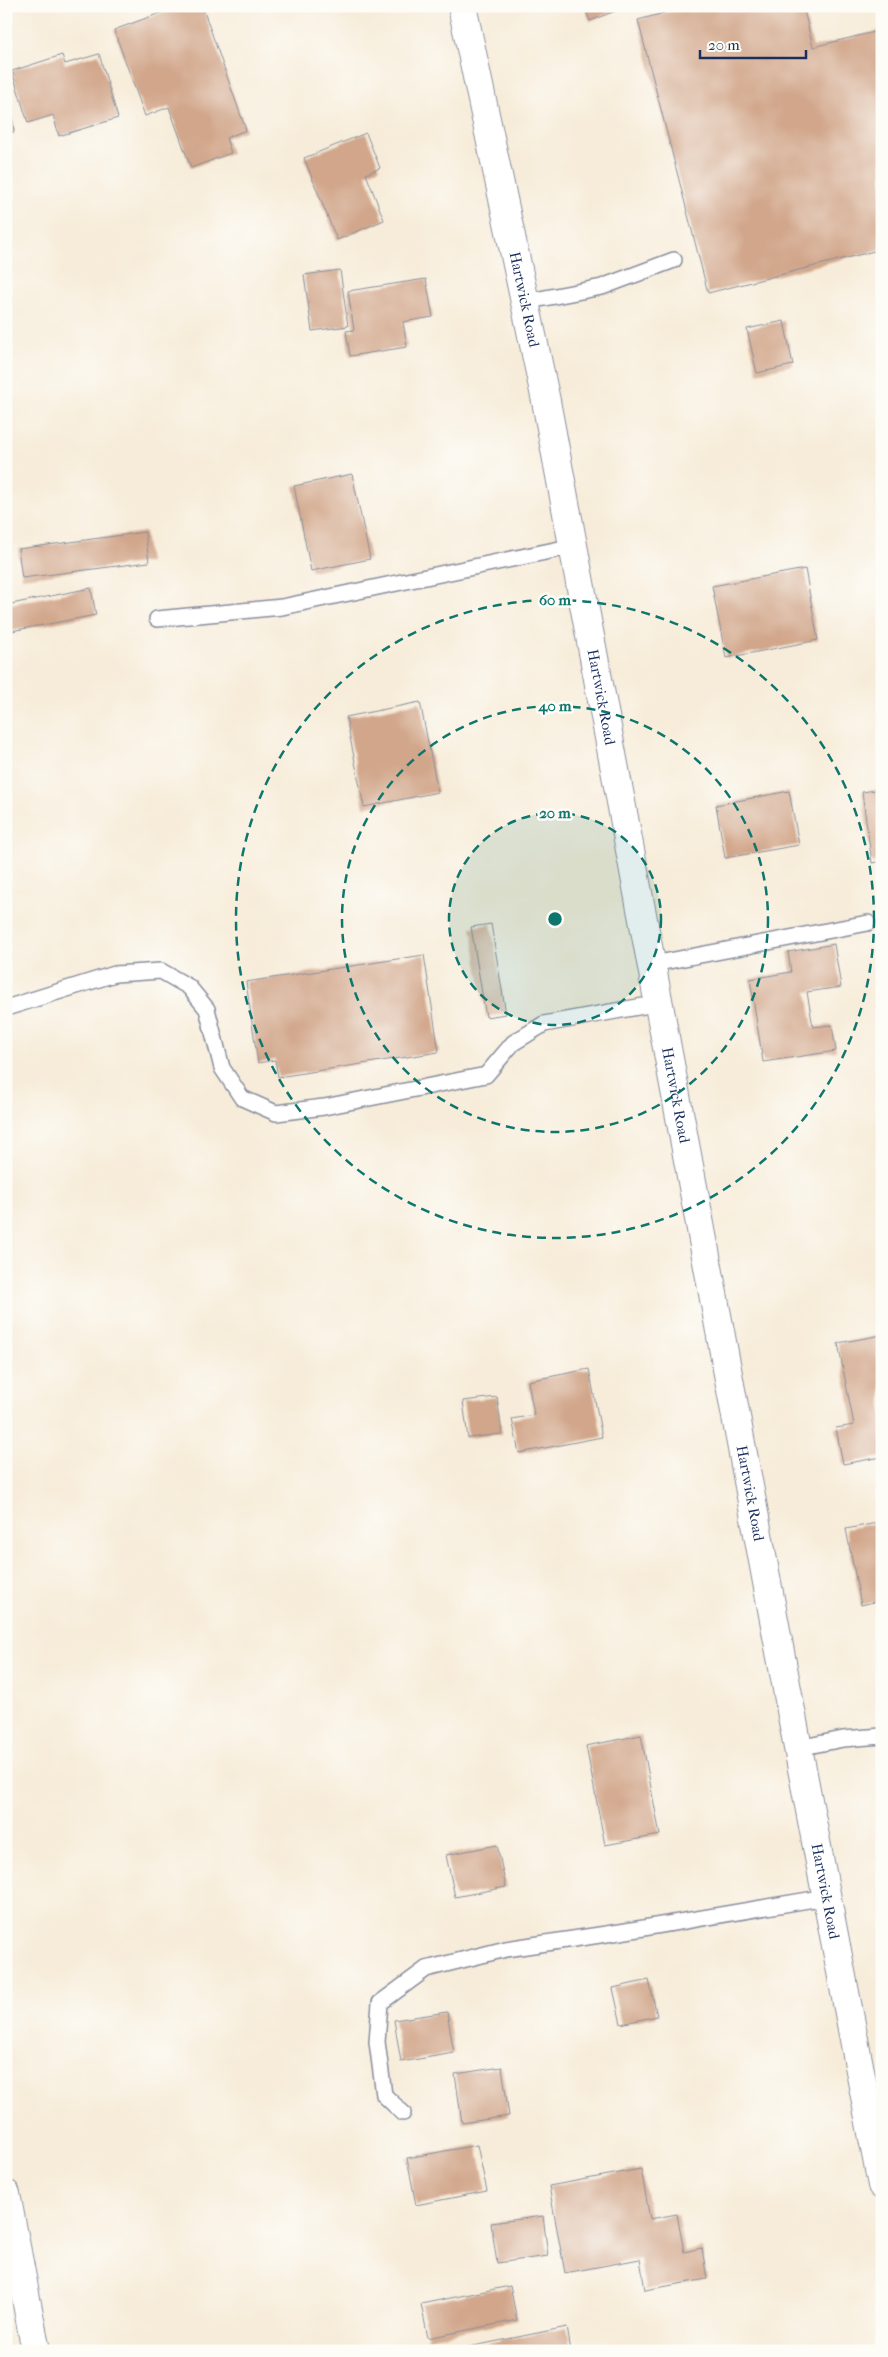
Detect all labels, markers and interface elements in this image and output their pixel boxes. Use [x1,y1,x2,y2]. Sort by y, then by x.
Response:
scale bar [700,28,807,60]
text: 20 m [708,36,740,54]
street label: Hartwick Road [505,250,543,350]
text: 60 m [539,591,572,609]
street label: Hartwick Road [584,648,619,747]
text: 40 m [538,697,572,715]
text: 20 m [539,804,571,822]
centre of rings [546,910,564,928]
street label: Hartwick Road [658,1046,694,1145]
street label: Hartwick Road [733,1444,768,1543]
street label: Hartwick Road [808,1842,844,1941]

